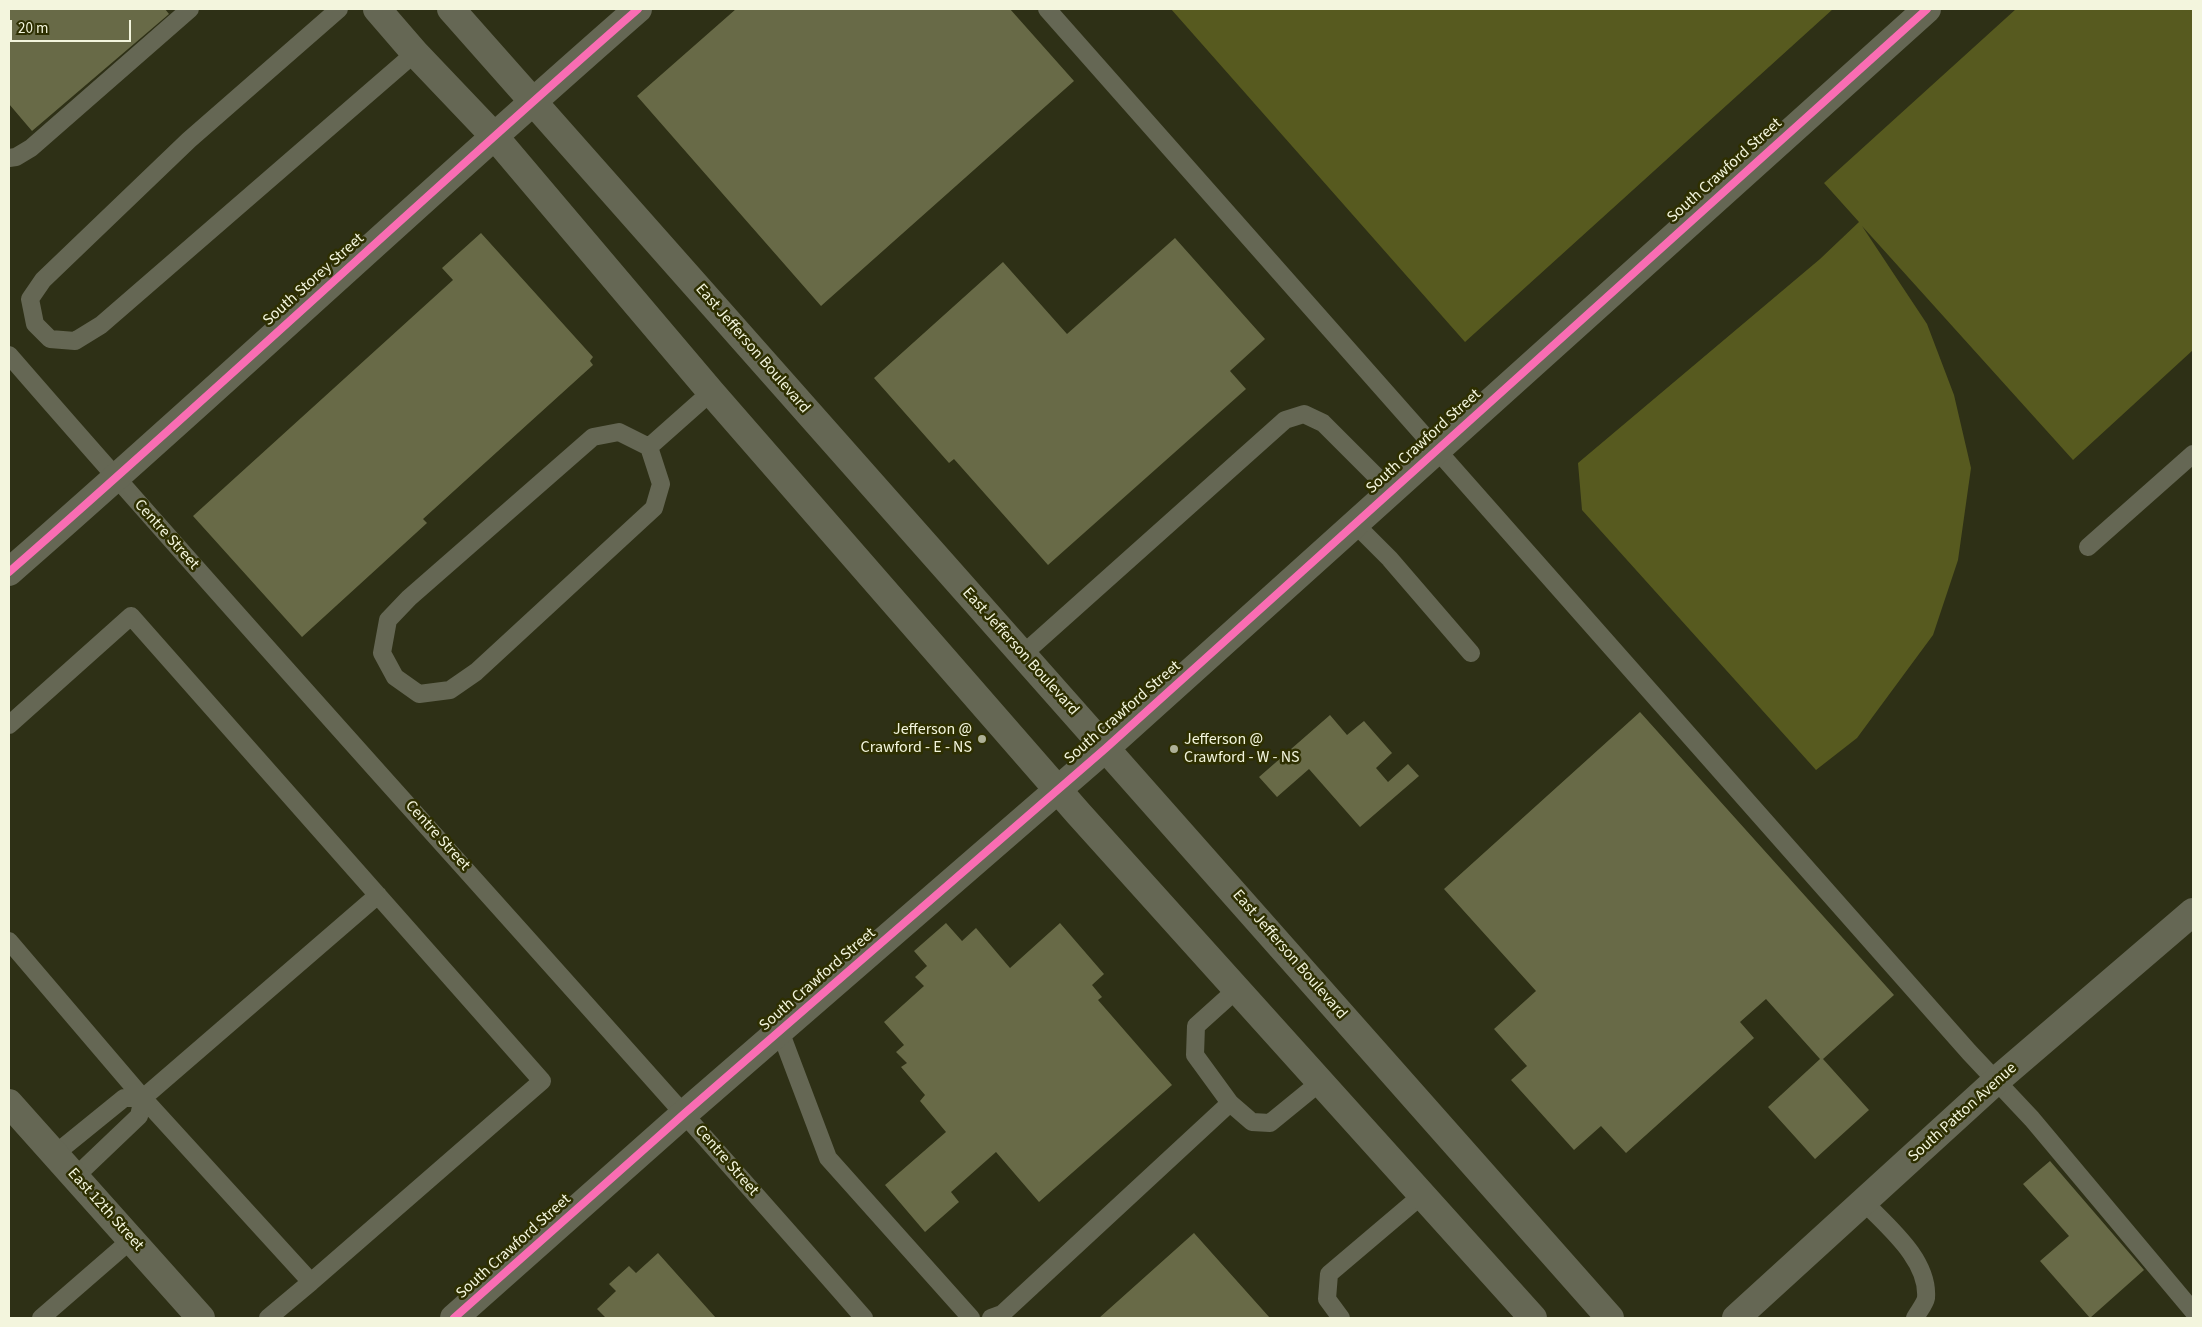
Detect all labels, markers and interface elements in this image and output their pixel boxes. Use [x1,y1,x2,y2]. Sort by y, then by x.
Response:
scale bar [12,10,134,42]
text: 20 m [18,18,48,39]
street label: South Crawford Street [1664,114,1786,228]
street label: South Storey Street [259,230,369,330]
street label: East Jefferson Boulevard [691,280,813,418]
street label: South Crawford Street [1363,385,1485,499]
street label: Centre Street [129,496,203,574]
street label: East Jefferson Boulevard [958,584,1082,720]
street label: South Crawford Street [1061,657,1185,769]
place label: Jefferson @ Crawford - E - NS [861,720,972,758]
place label: Jefferson @ Crawford - W - NS [1184,730,1300,768]
marker: Jefferson @ Crawford - E - NS [976,733,988,745]
marker: Jefferson @ Crawford - W - NS [1168,743,1180,755]
street label: Centre Street [400,797,474,875]
street label: East Jefferson Boulevard [1228,886,1350,1024]
street label: South Crawford Street [756,924,880,1036]
street label: South Patton Avenue [1905,1059,2021,1167]
street label: Centre Street [690,1122,762,1200]
street label: East 12th Street [63,1165,147,1255]
street label: South Crawford Street [453,1190,575,1304]

